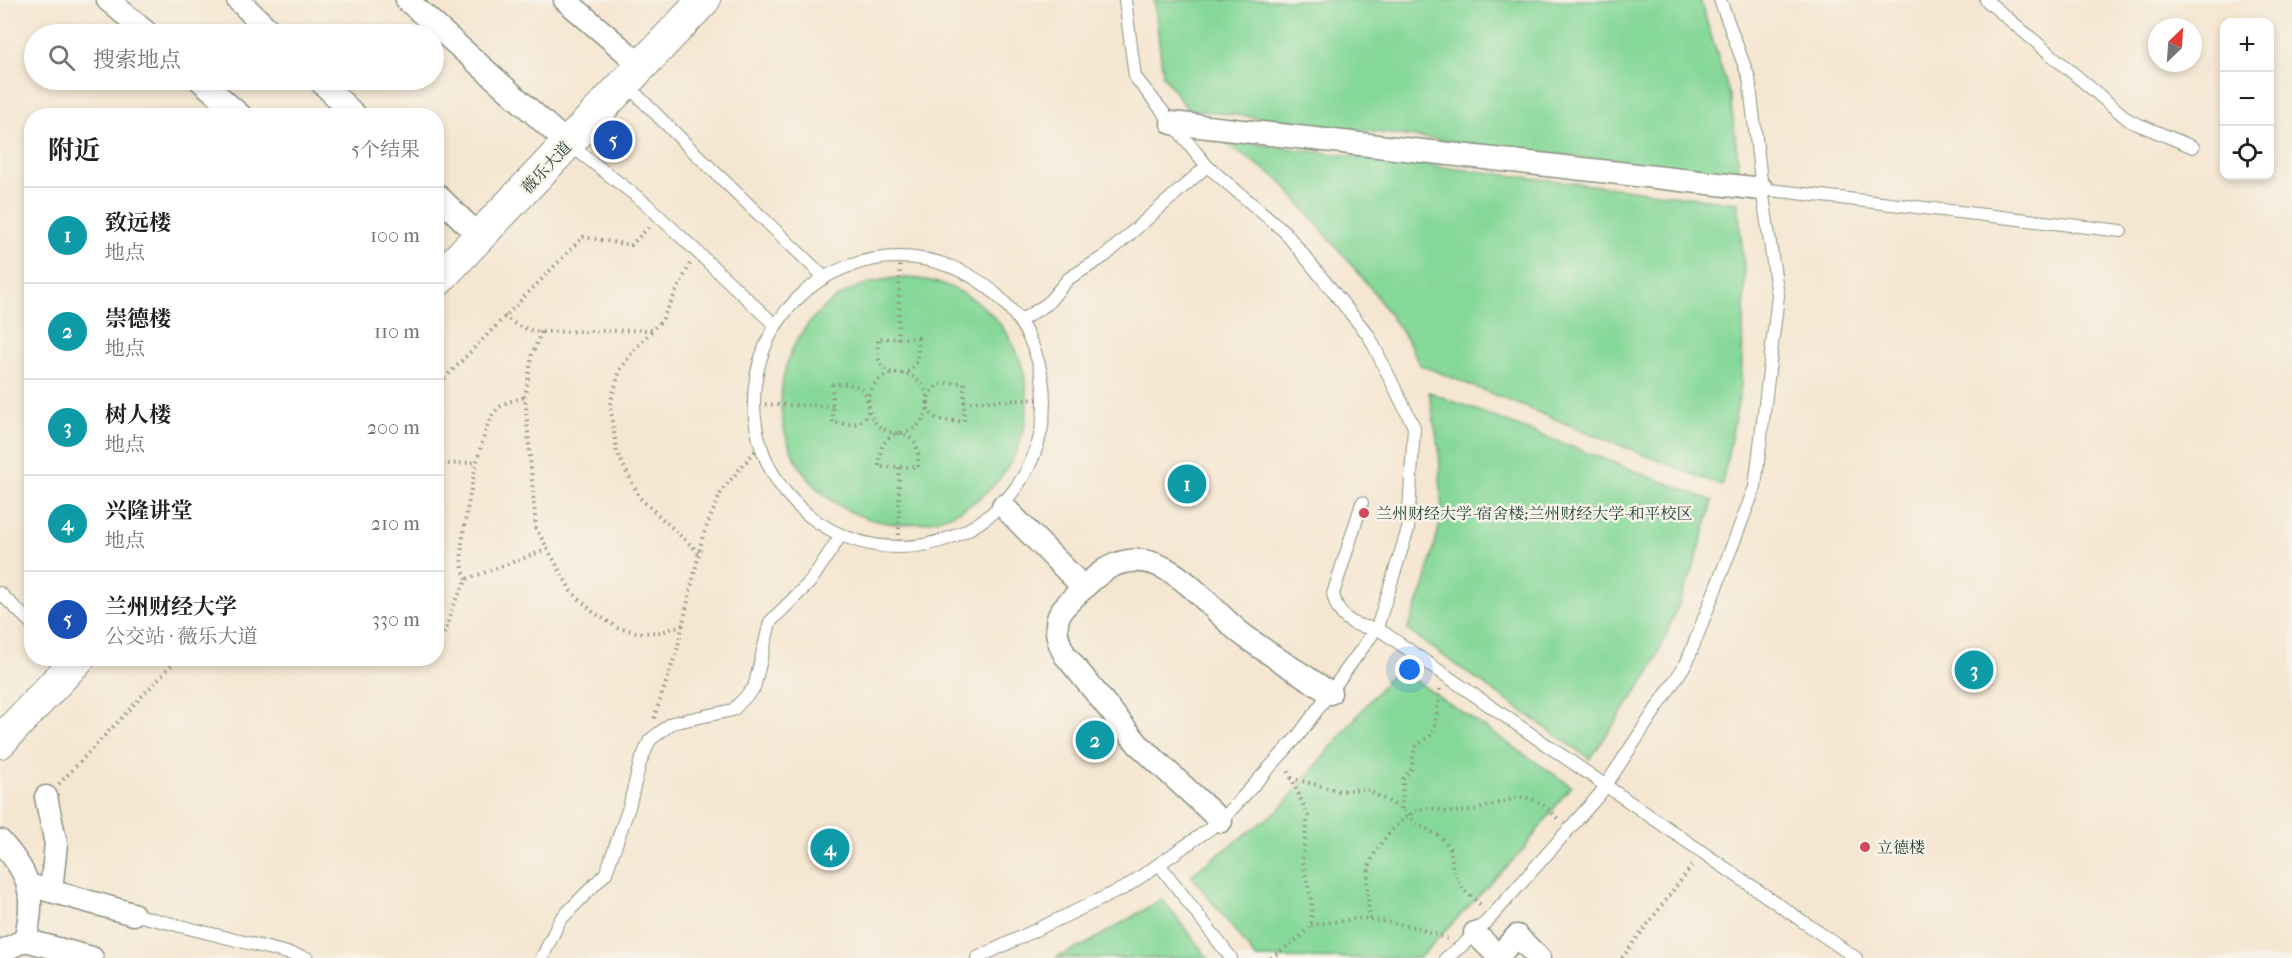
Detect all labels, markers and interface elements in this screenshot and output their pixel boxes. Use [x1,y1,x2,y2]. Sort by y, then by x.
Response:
north arrow [2148,18,2202,72]
map controls [2220,18,2274,180]
button: + [2220,18,2274,72]
search box [24,24,444,90]
icon: search [45,41,78,74]
text: 搜索地点 [93,47,181,73]
button: − [2220,72,2274,126]
pin: 5 [594,118,632,162]
button: locate [2220,126,2274,180]
text: 附近 [48,135,100,166]
street label: 薇乐大道 [518,137,575,197]
text: 5个结果 [351,138,420,161]
text: 致远楼 [105,210,171,236]
text: 1 [64,224,71,247]
text: 100 m [370,224,420,247]
text: 地点 [105,241,145,264]
text: 崇德楼 [105,306,171,332]
text: 2 [62,320,73,343]
text: 110 m [374,320,420,343]
text: 地点 [105,337,145,360]
text: 树人楼 [105,402,171,428]
text: 3 [63,416,72,439]
text: 200 m [367,416,420,439]
text: 地点 [105,433,145,456]
pin: 1 [1168,462,1206,506]
text: 兴隆讲堂 [105,498,193,524]
place label: 兰州财经大学-宿舍楼;兰州财经大学-和平校区 [1376,504,1692,523]
marker: 兰州财经大学-宿舍楼;兰州财经大学-和平校区 [1357,506,1371,520]
text: 4 [62,512,73,535]
text: 210 m [371,512,420,535]
text: 地点 [105,529,145,552]
text: 兰州财经大学 [105,594,237,620]
text: 5 [63,608,72,631]
text: 330 m [372,608,420,631]
text: 公交站 · 薇乐大道 [105,625,258,648]
pin: 3 [1954,648,1994,692]
your location [1395,655,1424,684]
pin: 2 [1076,718,1114,762]
pin: 4 [810,826,850,870]
place label: 立德楼 [1877,838,1925,857]
marker: 立德楼 [1858,840,1872,854]

